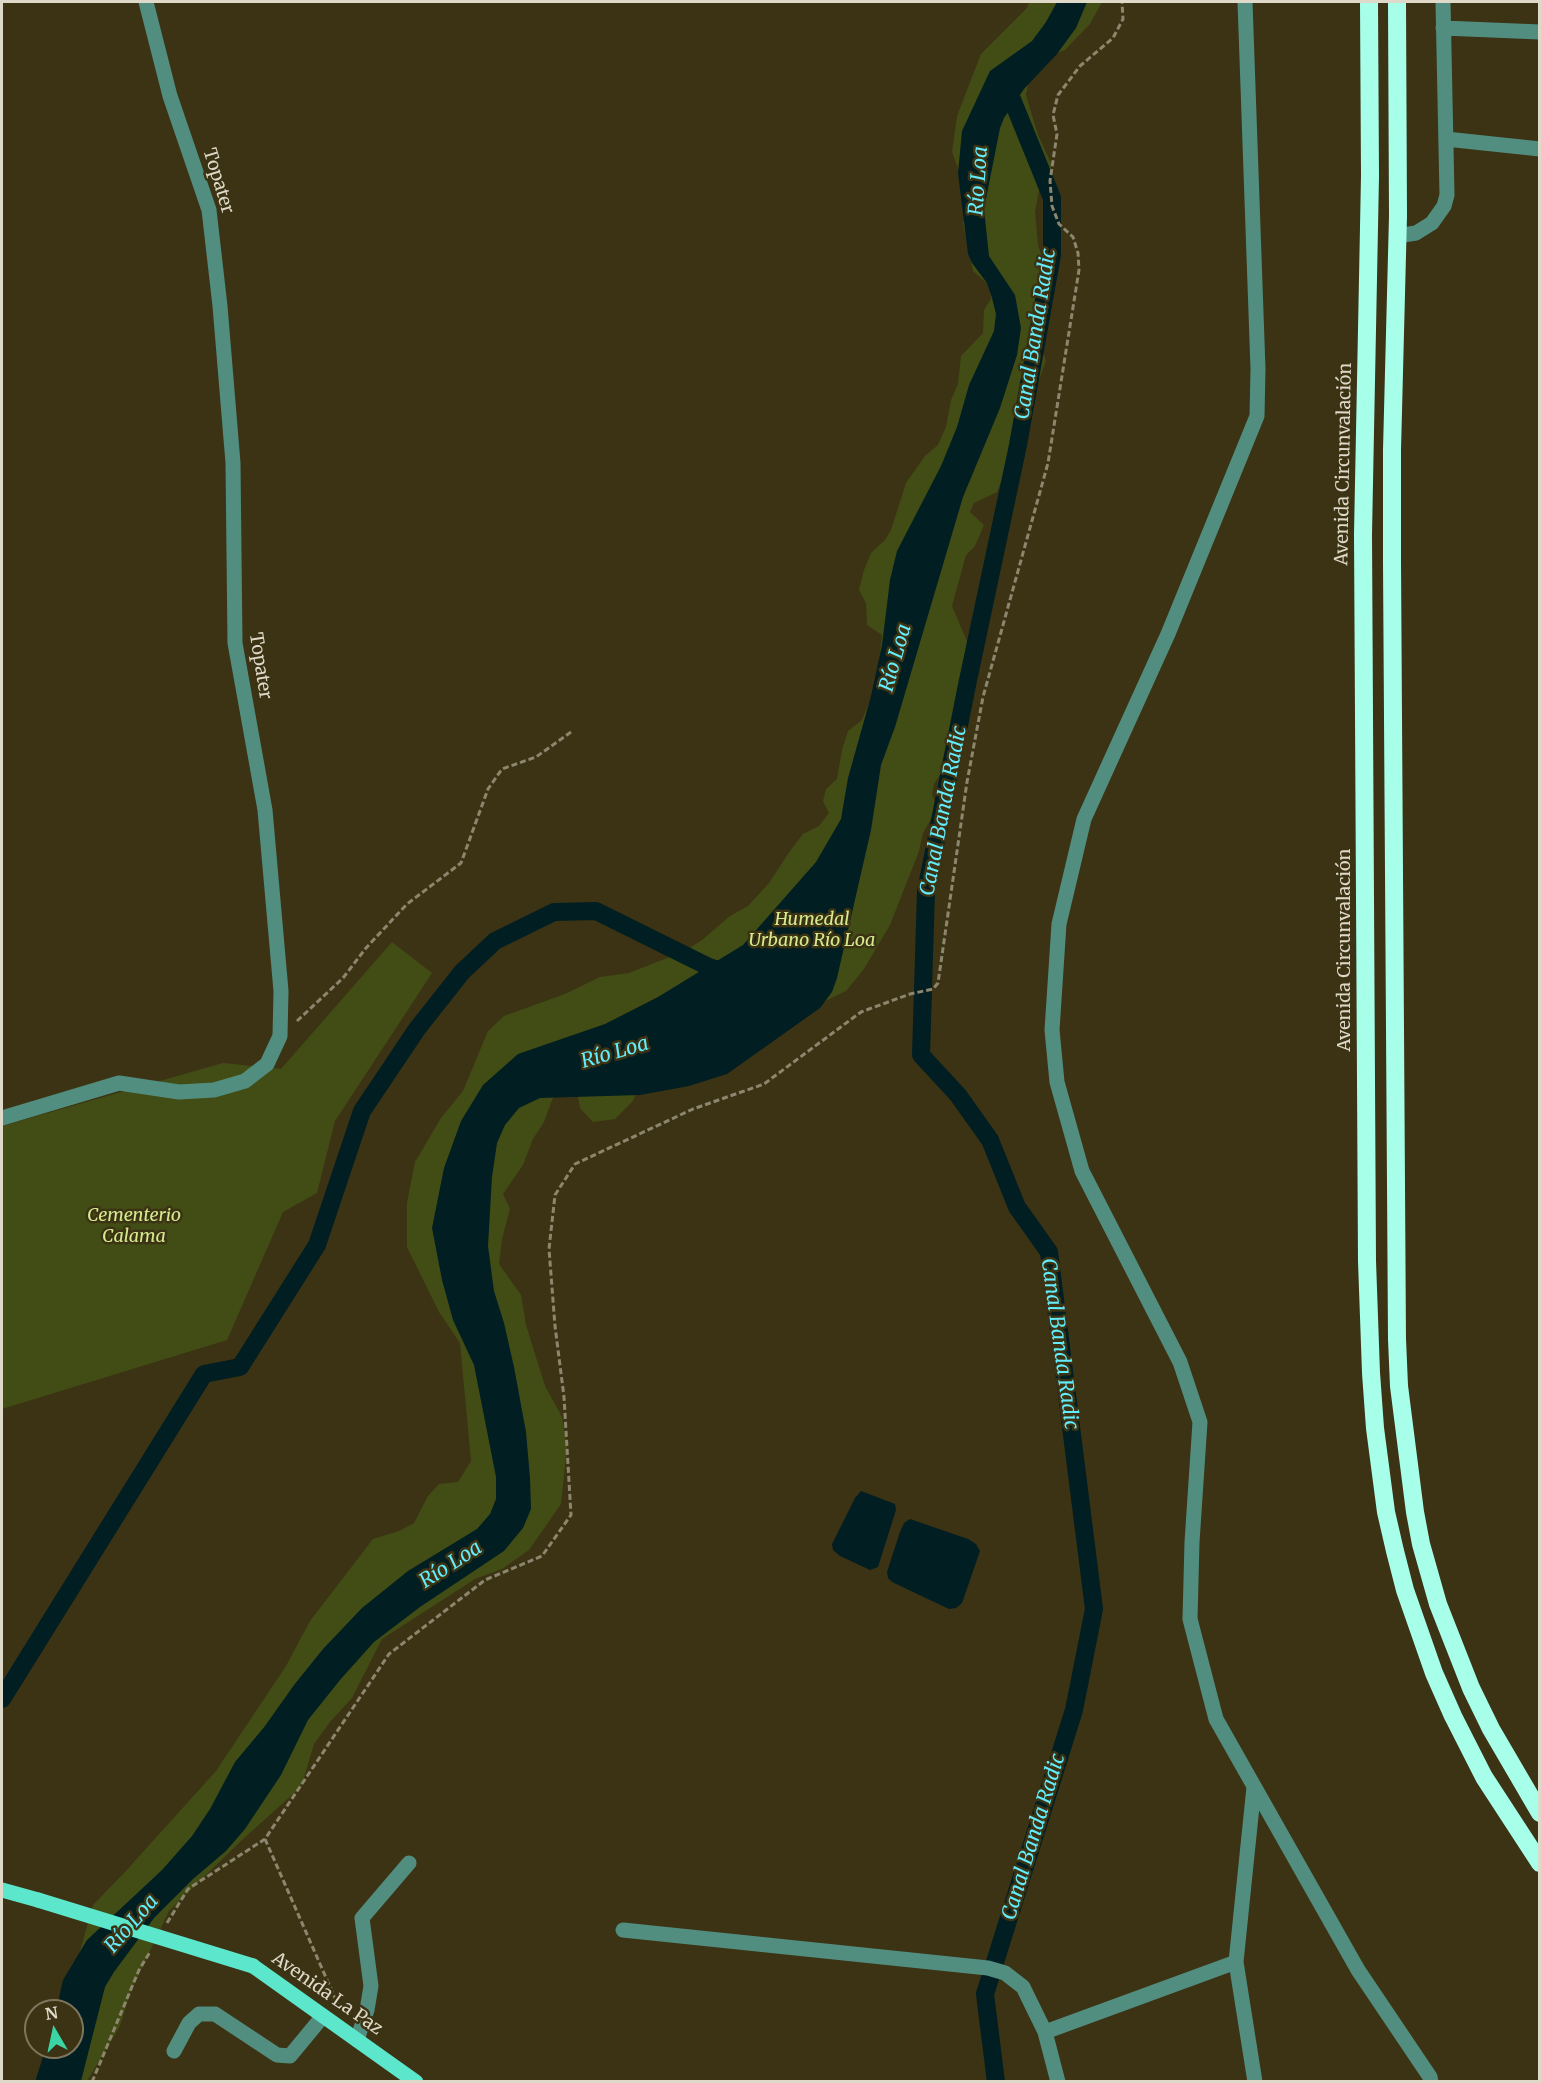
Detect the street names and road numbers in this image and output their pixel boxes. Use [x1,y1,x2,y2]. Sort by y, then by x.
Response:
street label: Topater [198,146,238,216]
street label: Avenida Circunvalación [1331,362,1357,566]
street label: Topater [244,631,276,701]
street label: Avenida Circunvalación [1334,849,1356,1051]
street label: Avenida La Paz [268,1948,386,2040]

